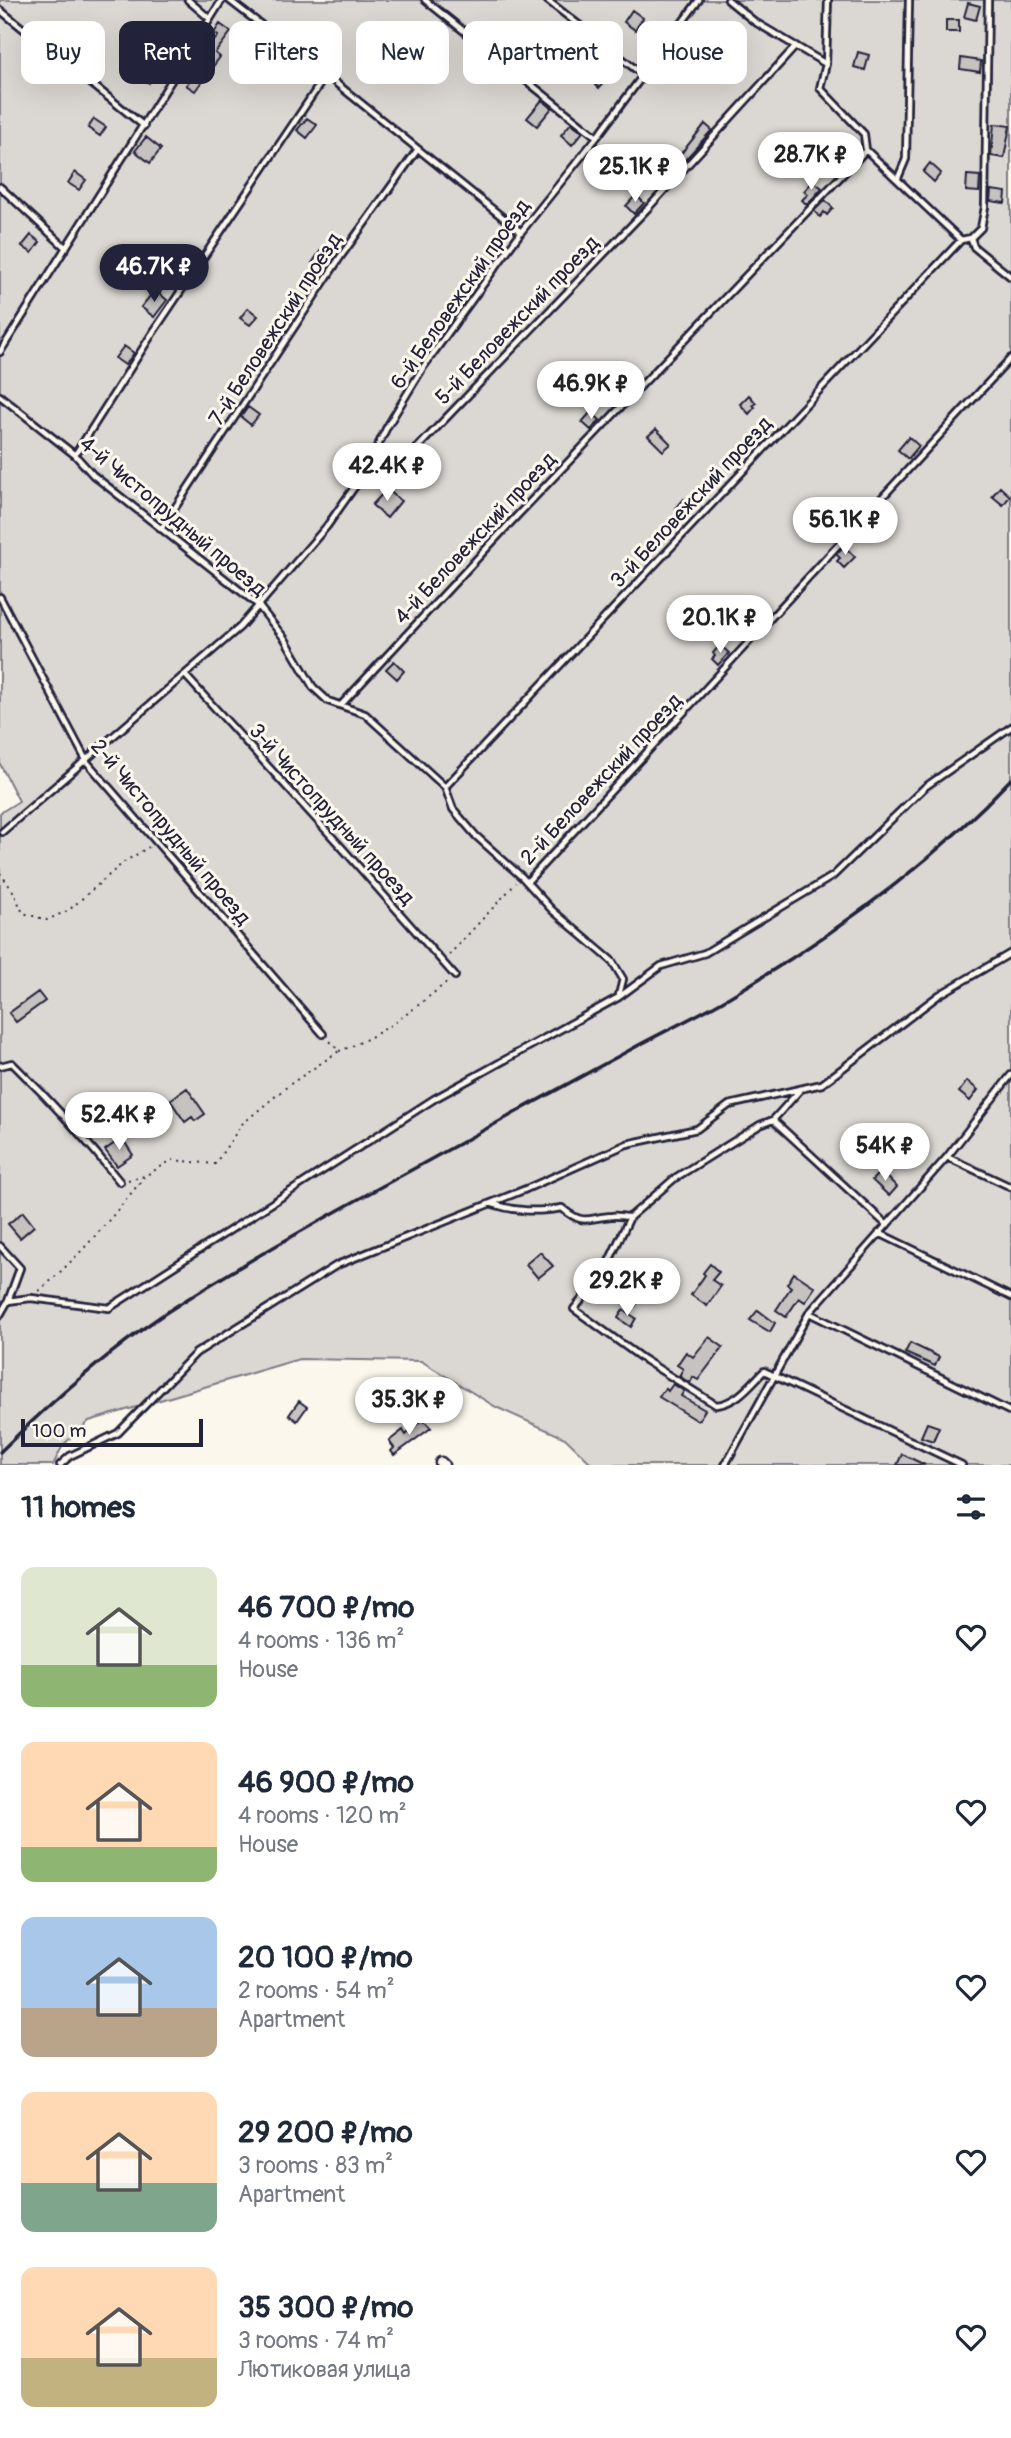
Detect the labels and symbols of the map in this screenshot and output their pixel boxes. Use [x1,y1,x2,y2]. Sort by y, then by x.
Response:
pin: 28.7K ₽ [746,132,876,192]
pin: 25.1K ₽ [570,144,700,204]
street label: 6-й Беловежский проезд [385,194,536,394]
street label: 7-й Беловежский проезд [203,227,348,431]
street label: 5-й Беловежский проезд [430,230,605,411]
pin: 46.7K ₽ [89,244,219,304]
pin: 46.9K ₽ [526,362,656,421]
street label: 3-й Беловежский проезд [605,411,778,594]
street label: 4-й Чистопрудный проезд [74,430,272,603]
pin: 42.4K ₽ [322,444,452,503]
street label: 4-й Беловежский проезд [389,446,562,630]
pin: 56.1K ₽ [780,498,910,557]
pin: 20.1K ₽ [655,596,785,655]
street label: 2-й Беловежский проезд [515,688,688,871]
street label: 3-й Чистопрудный проезд [243,718,421,911]
street label: 2-й Чистопрудный проезд [85,734,257,931]
pin: 52.4K ₽ [54,1092,184,1152]
pin: 54K ₽ [836,1124,934,1183]
pin: 29.2K ₽ [562,1258,692,1318]
pin: 35.3K ₽ [344,1378,474,1437]
scale bar [21,1416,203,1448]

